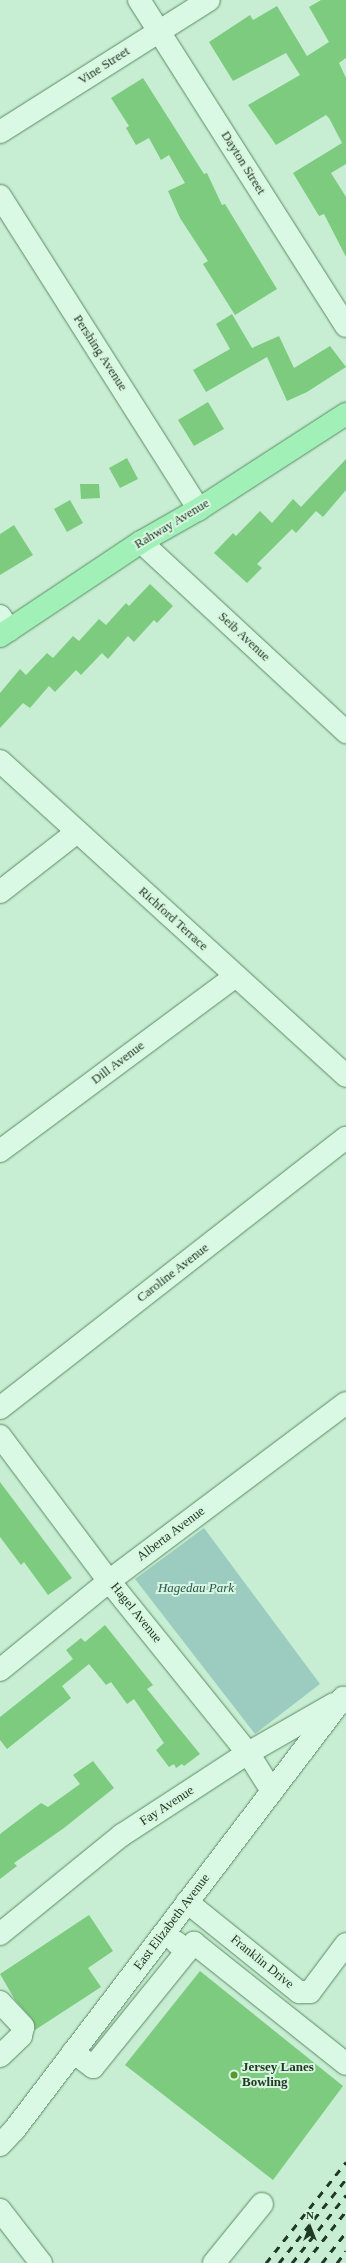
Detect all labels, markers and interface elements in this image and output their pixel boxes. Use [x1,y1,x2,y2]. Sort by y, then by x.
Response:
street label: Vine Street [75,44,133,88]
street label: Dayton Street [217,128,269,198]
street label: Pershing Avenue [69,312,131,394]
street label: Rahway Avenue [131,495,213,553]
street label: Seib Avenue [215,609,273,665]
street label: Richford Terrace [135,884,211,954]
street label: Dill Avenue [88,1038,148,1088]
street label: Caroline Avenue [134,1240,212,1306]
street label: Alberta Avenue [134,1503,208,1565]
street label: Hagel Avenue [107,1579,165,1647]
park label: Hagedau Park [158,1580,234,1596]
street label: Fay Avenue [137,1783,197,1829]
street label: East Elizabeth Avenue [130,1870,214,1974]
street label: Franklin Drive [227,1932,297,1992]
place label: Jersey Lanes Bowling [242,2060,314,2091]
marker: Jersey Lanes Bowling [229,2070,239,2080]
north arrow [290,2207,330,2247]
text: N [306,2209,314,2221]

